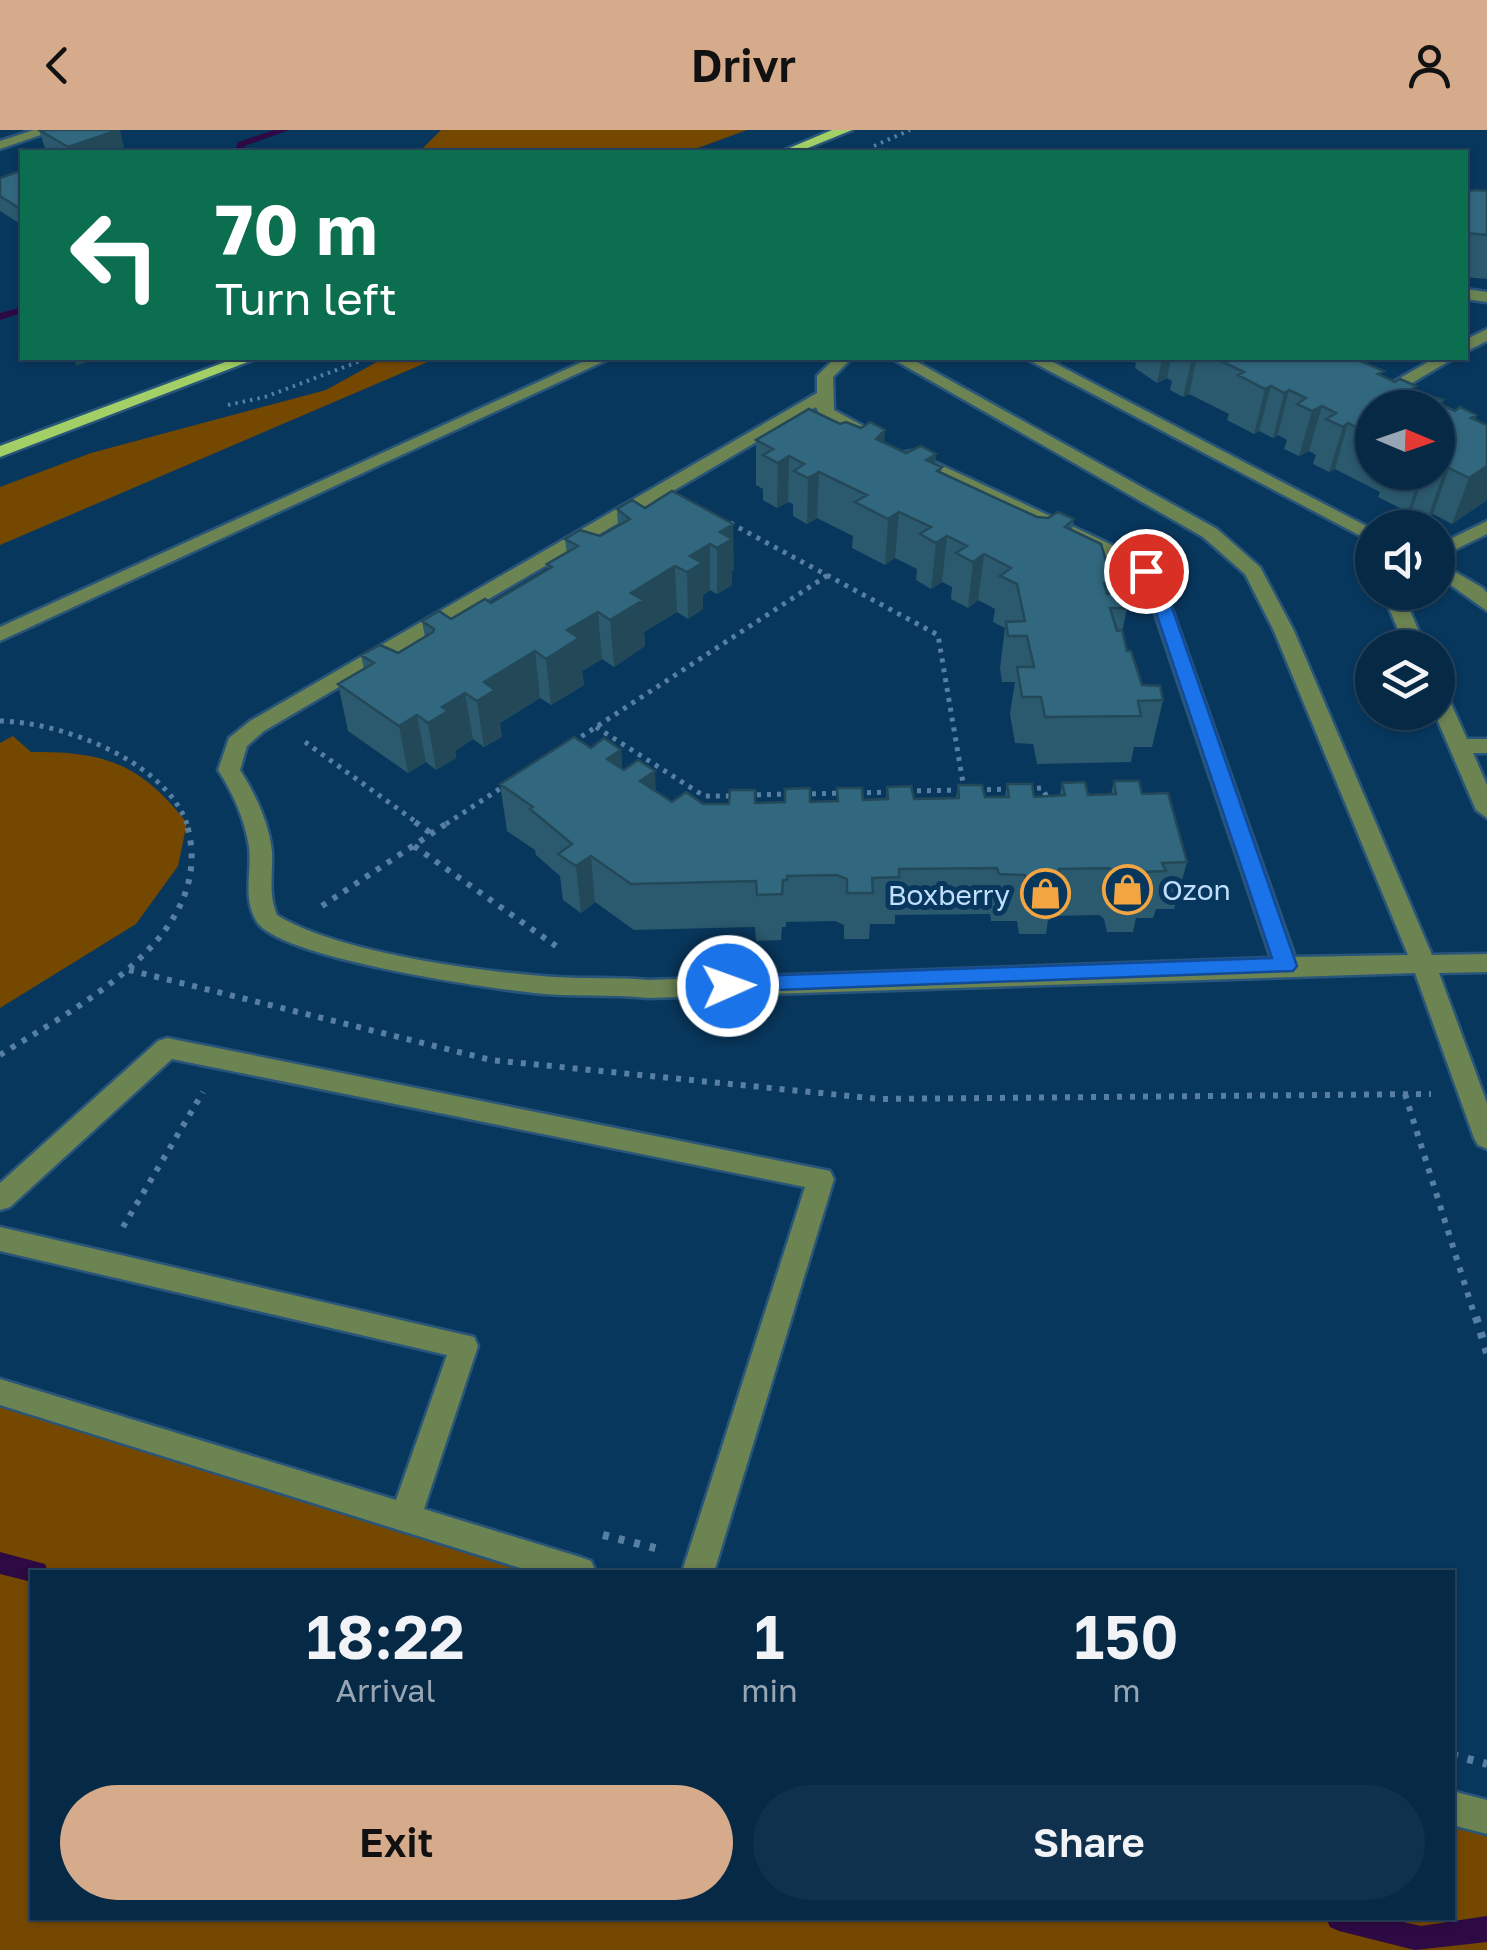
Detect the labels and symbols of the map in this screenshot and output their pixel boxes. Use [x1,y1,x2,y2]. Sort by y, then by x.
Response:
north arrow [1355,390,1455,490]
pin [1104,529,1189,614]
shop icon: Ozon [1101,863,1153,915]
shop icon: Boxberry [1019,868,1071,920]
place label: Ozon [1162,873,1231,906]
place label: Boxberry [888,878,1010,911]
position arrow [676,934,780,1038]

